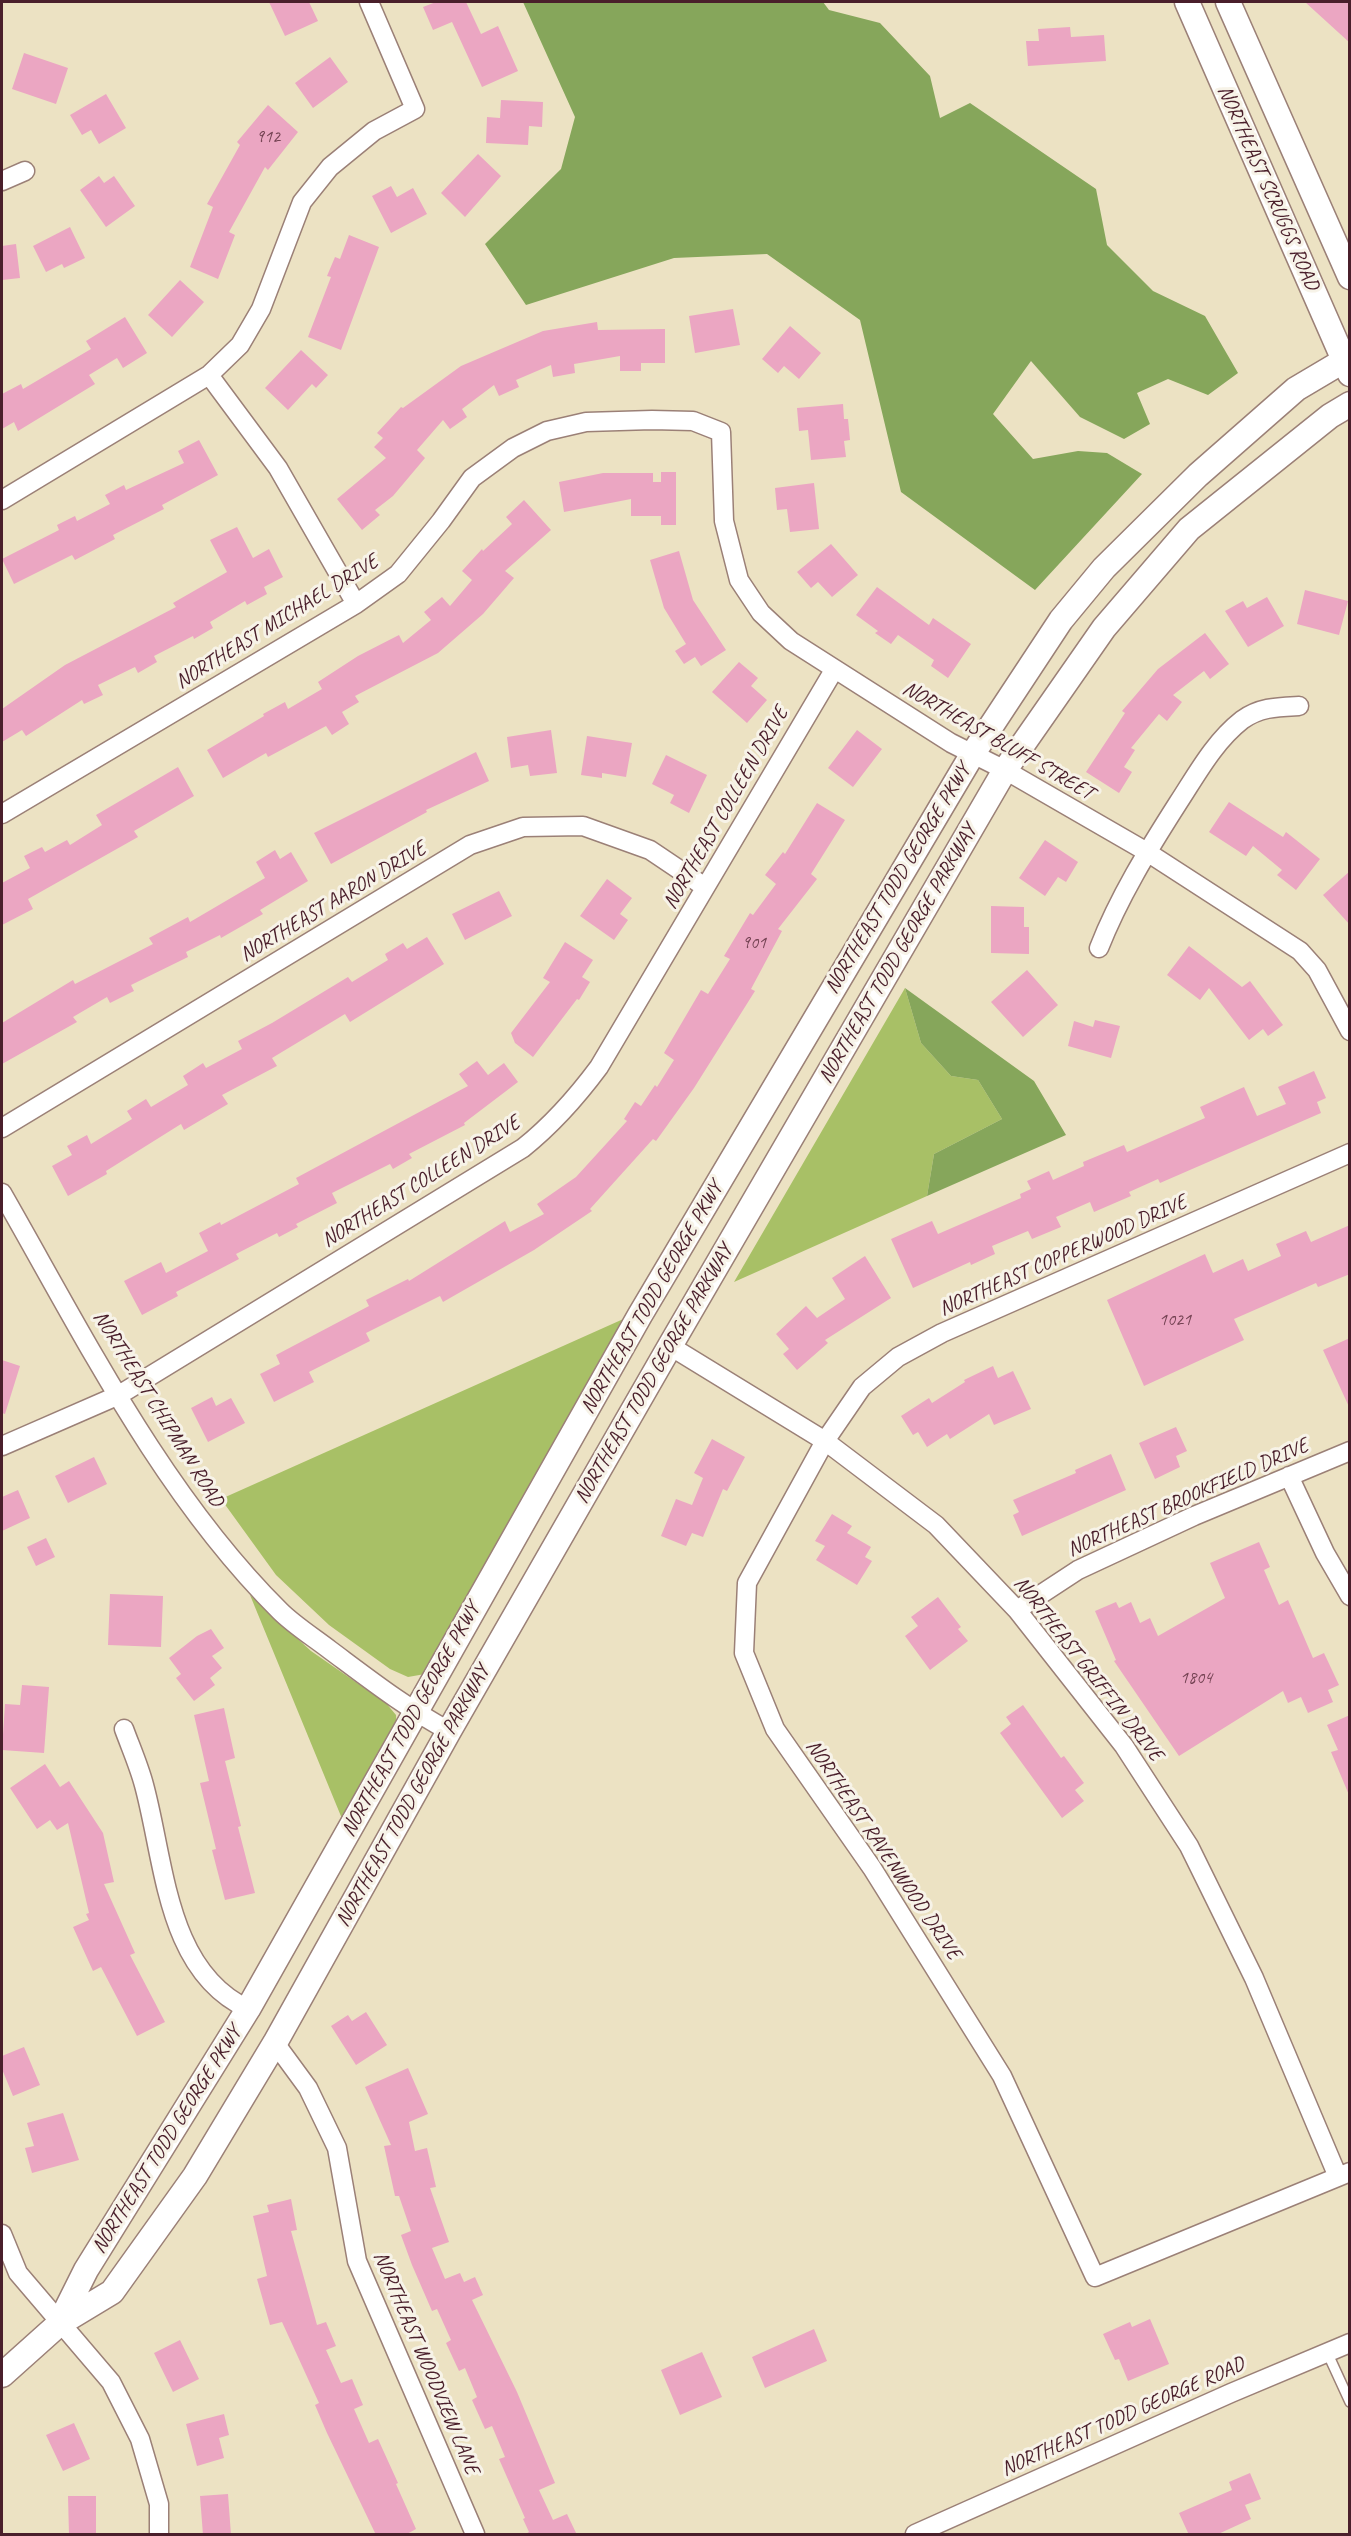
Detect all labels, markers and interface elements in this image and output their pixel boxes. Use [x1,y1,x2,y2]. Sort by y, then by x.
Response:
street label: NORTHEAST SCRUGGS ROAD [1211,82,1325,294]
house number: 912 [256,126,280,148]
street label: NORTHEAST MICHAEL DRIVE [171,549,383,695]
street label: NORTHEAST BLUFF STREET [898,676,1098,806]
street label: NORTHEAST COLLEEN DRIVE [658,703,794,913]
street label: NORTHEAST TODD GEORGE PKWY [819,760,977,998]
street label: NORTHEAST TODD GEORGE PARKWAY [813,820,983,1088]
street label: NORTHEAST AARON DRIVE [235,836,431,968]
house number: 901 [742,932,766,954]
street label: NORTHEAST COLLEEN DRIVE [317,1111,525,1253]
street label: NORTHEAST TODD GEORGE PKWY [575,1178,729,1418]
street label: NORTHEAST COPPERWOOD DRIVE [935,1190,1191,1322]
street label: NORTHEAST TODD GEORGE PARKWAY [569,1240,739,1508]
street label: NORTHEAST CHIPMAN ROAD [87,1306,229,1512]
house number: 1021 [1159,1309,1191,1331]
street label: NORTHEAST BROOKFIELD DRIVE [1063,1433,1313,1563]
street label: NORTHEAST GRIFFIN DRIVE [1008,1572,1168,1766]
street label: NORTHEAST TODD GEORGE PKWY [336,1599,486,1841]
street label: NORTHEAST TODD GEORGE PARKWAY [330,1661,496,1931]
house number: 1804 [1180,1667,1212,1689]
street label: NORTHEAST RAVENWOOD DRIVE [800,1735,966,1965]
street label: NORTHEAST TODD GEORGE PKWY [87,2022,247,2258]
street label: NORTHEAST WOODVIEW LANE [367,2248,485,2478]
street label: NORTHEAST TODD GEORGE ROAD [997,2352,1249,2482]

